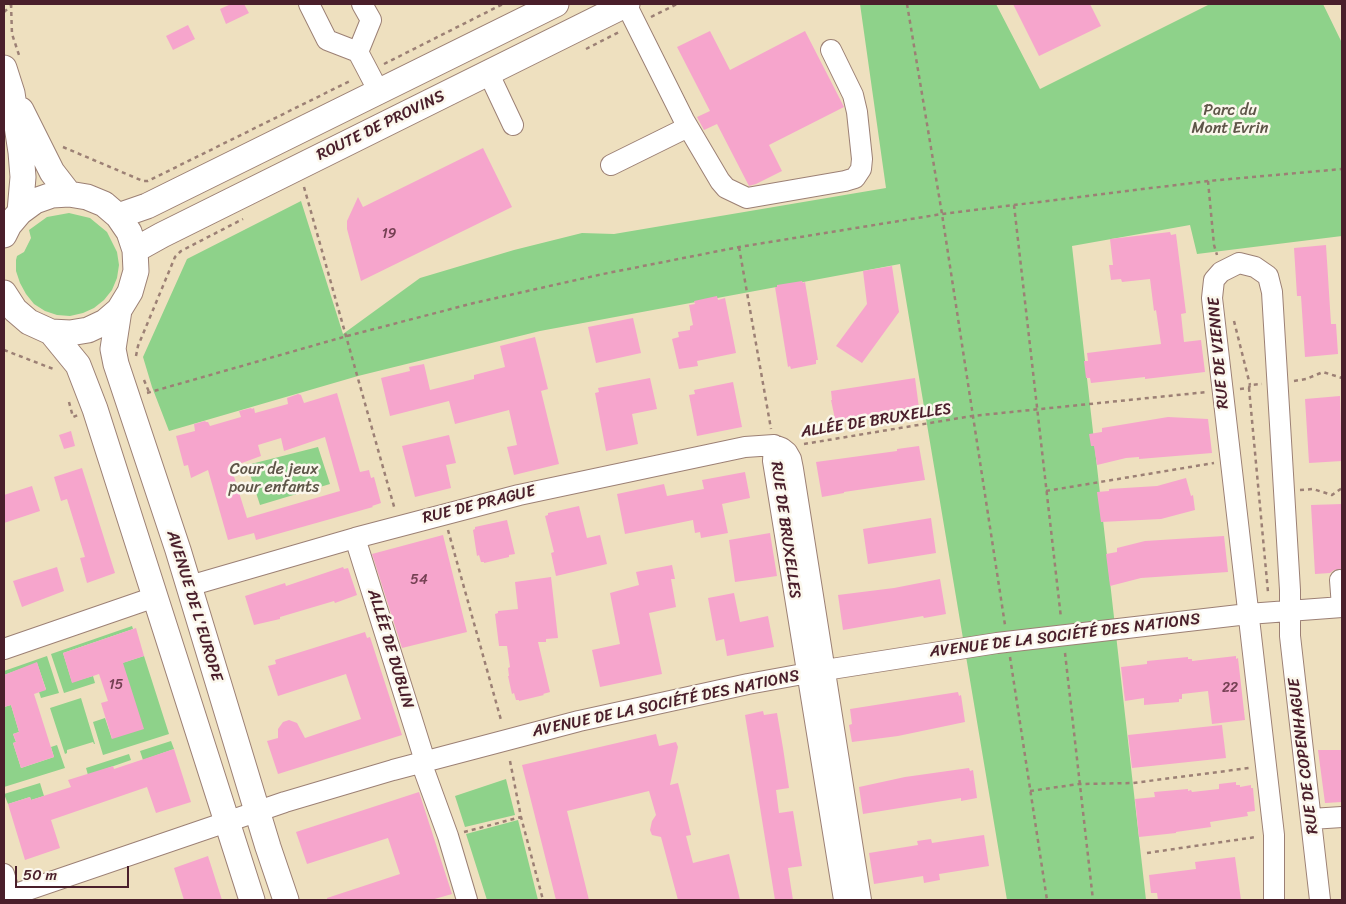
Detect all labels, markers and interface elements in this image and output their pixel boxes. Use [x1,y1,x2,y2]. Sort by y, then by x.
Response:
street label: ROUTE DE PROVINS [314,87,448,165]
park label: Parc du Mont Evrin [1192,101,1268,139]
house number: 19 [382,226,396,242]
street label: RUE DE VIENNE [1205,296,1233,410]
street label: ALLÉE DE BRUXELLES [800,400,952,442]
park label: Cour de jeux pour enfants [229,460,319,498]
street label: RUE DE BRUXELLES [766,460,804,600]
street label: RUE DE PRAGUE [421,482,537,528]
street label: AVENUE DE L'EUROPE [162,528,226,684]
house number: 54 [410,572,428,588]
street label: ALLÉE DE DUBLIN [363,587,417,711]
street label: AVENUE DE LA SOCIÉTÉ DES NATIONS [929,610,1201,662]
street label: AVENUE DE LA SOCIÉTÉ DES NATIONS [531,666,801,742]
house number: 15 [109,677,123,693]
street label: RUE DE COPENHAGUE [1285,677,1323,835]
house number: 22 [1222,680,1238,696]
scale bar [18,856,131,888]
text: 50 m [23,862,57,888]

